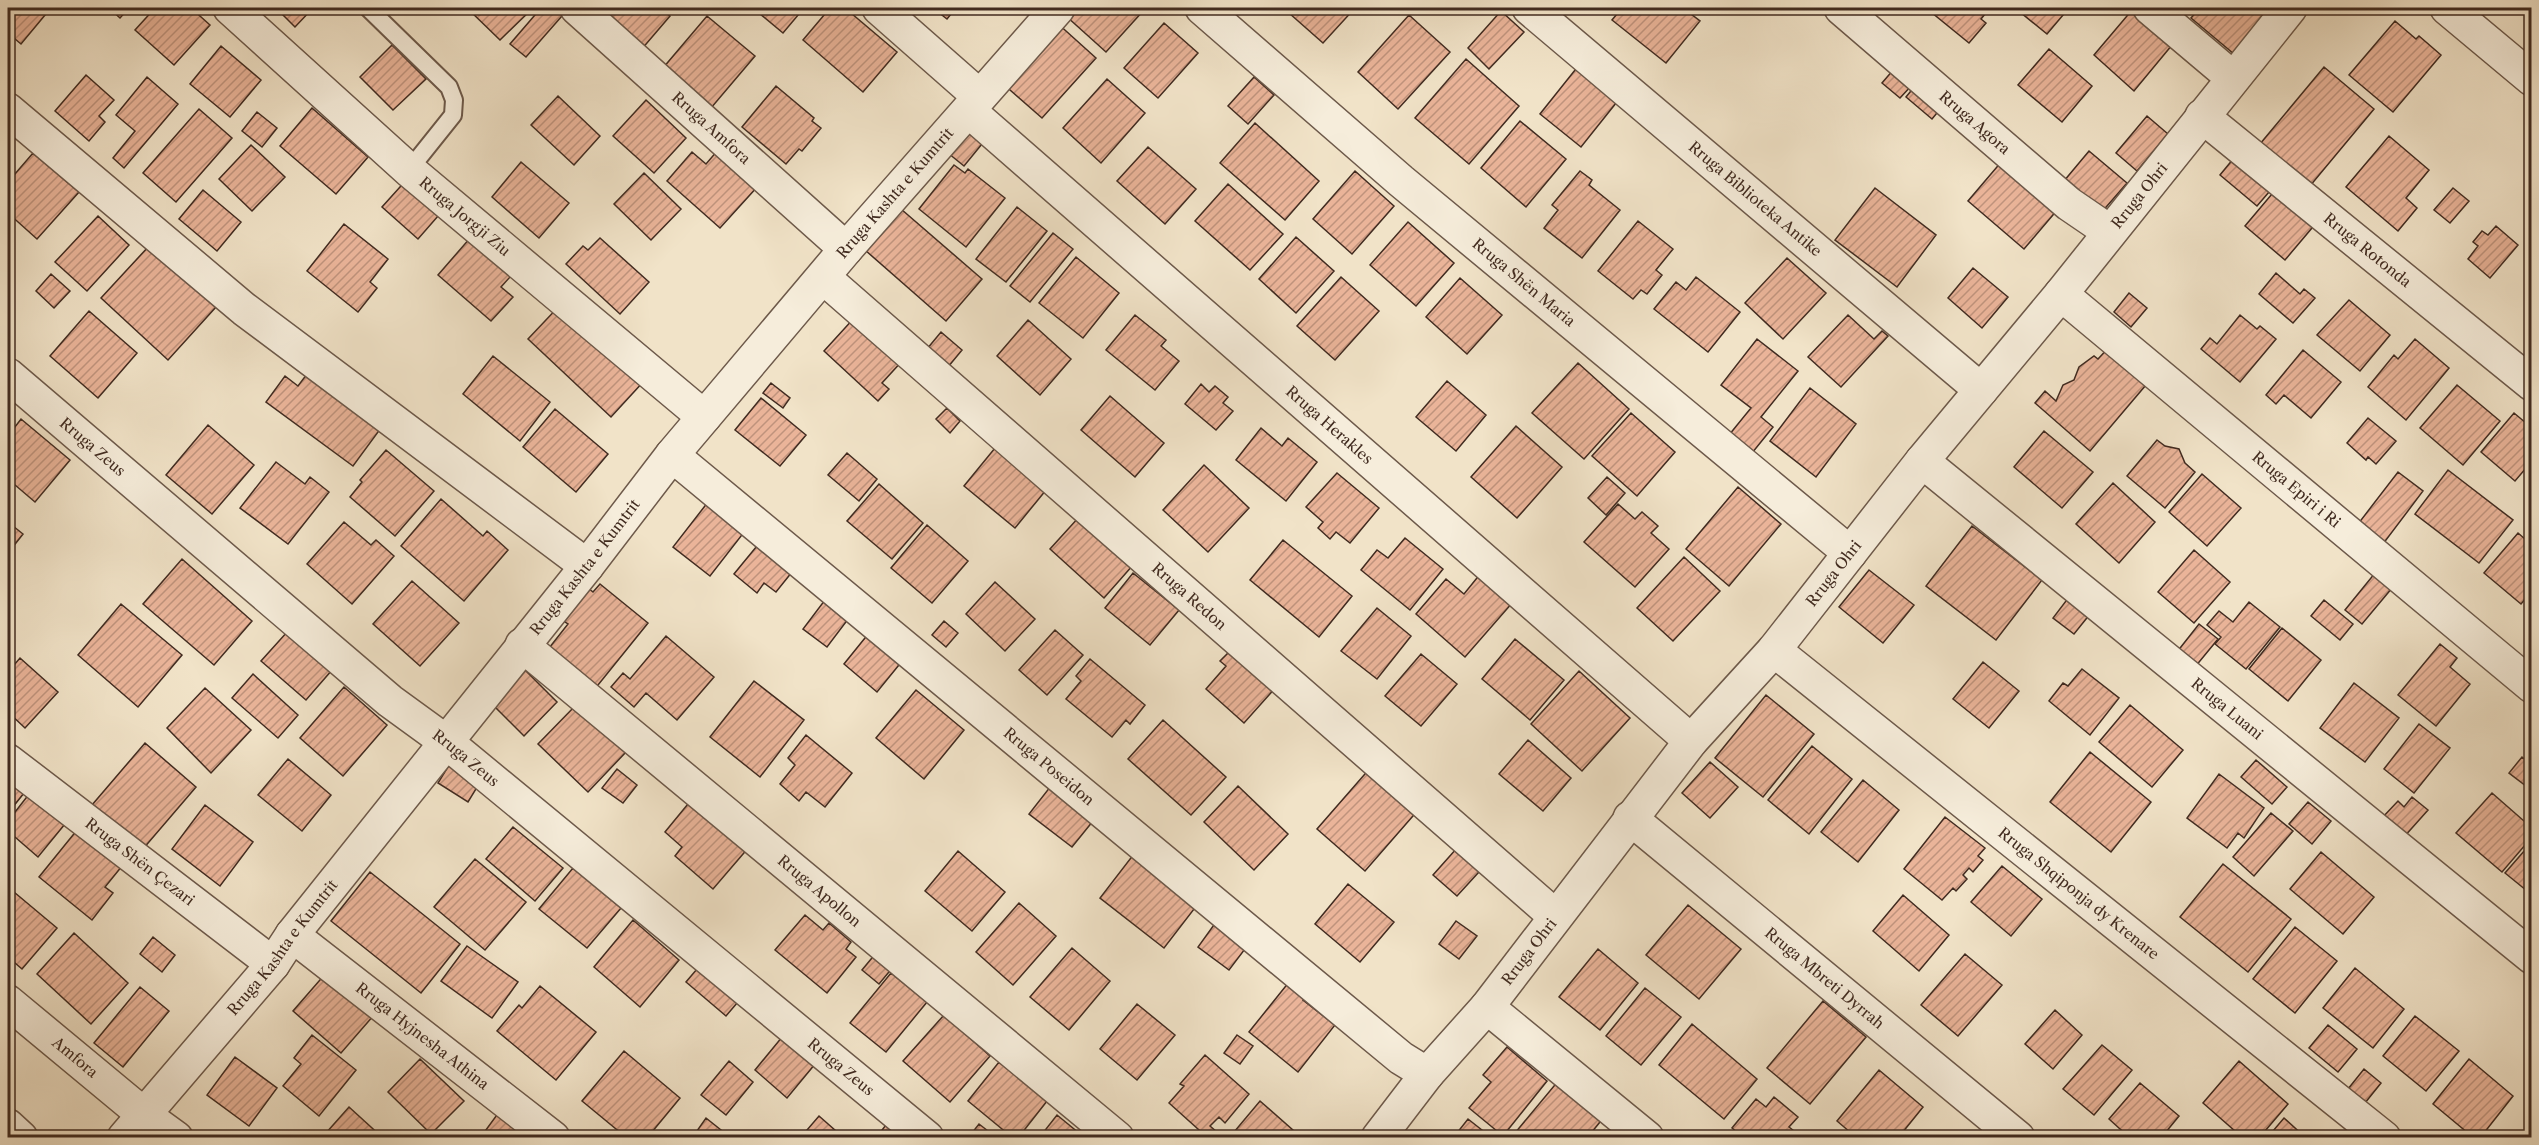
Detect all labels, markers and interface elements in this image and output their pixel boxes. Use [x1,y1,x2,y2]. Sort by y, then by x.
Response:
street label: Rruga Agora [1935,87,2014,158]
street label: Rruga Amfora [668,88,755,168]
street label: Rruga Kashta e Kumtrit [832,123,958,262]
street label: Rruga Biblioteka Antike [1685,137,1826,260]
street label: Rruga Ohri [2107,159,2172,232]
street label: Rruga Jorgji Ziu [415,173,515,260]
street label: Rruga Rotonda [2320,209,2415,291]
street label: Rruga Shën Maria [1469,234,1579,330]
street label: Rruga Herakles [1282,382,1377,468]
street label: Rruga Zeus [56,413,130,480]
street label: Rruga Epiri i Ri [2248,447,2345,532]
street label: Rruga Kashta e Kumtrit [526,495,644,639]
street label: Rruga Ohri [1802,536,1865,610]
street label: Rruga Redon [1148,558,1231,634]
street label: Rruga Luani [2187,674,2267,744]
street label: Rruga Poseidon [1000,723,1099,810]
street label: Rruga Zeus [429,725,503,791]
street label: Rruga Shën Çezari [82,814,199,910]
street label: Rruga Shqiponja dy Krenare [1994,823,2163,963]
street label: Rruga Apollon [774,851,866,931]
street label: Rruga Kashta e Kumtrit [223,875,342,1019]
street label: Rruga Ohri [1497,914,1561,989]
street label: Rruga Mbreti Dyrrah [1761,923,1889,1033]
street label: Rruga Hyjnesha Athina [352,978,493,1094]
street label: Amfora [48,1032,102,1082]
street label: Rruga Zeus [804,1034,878,1100]

